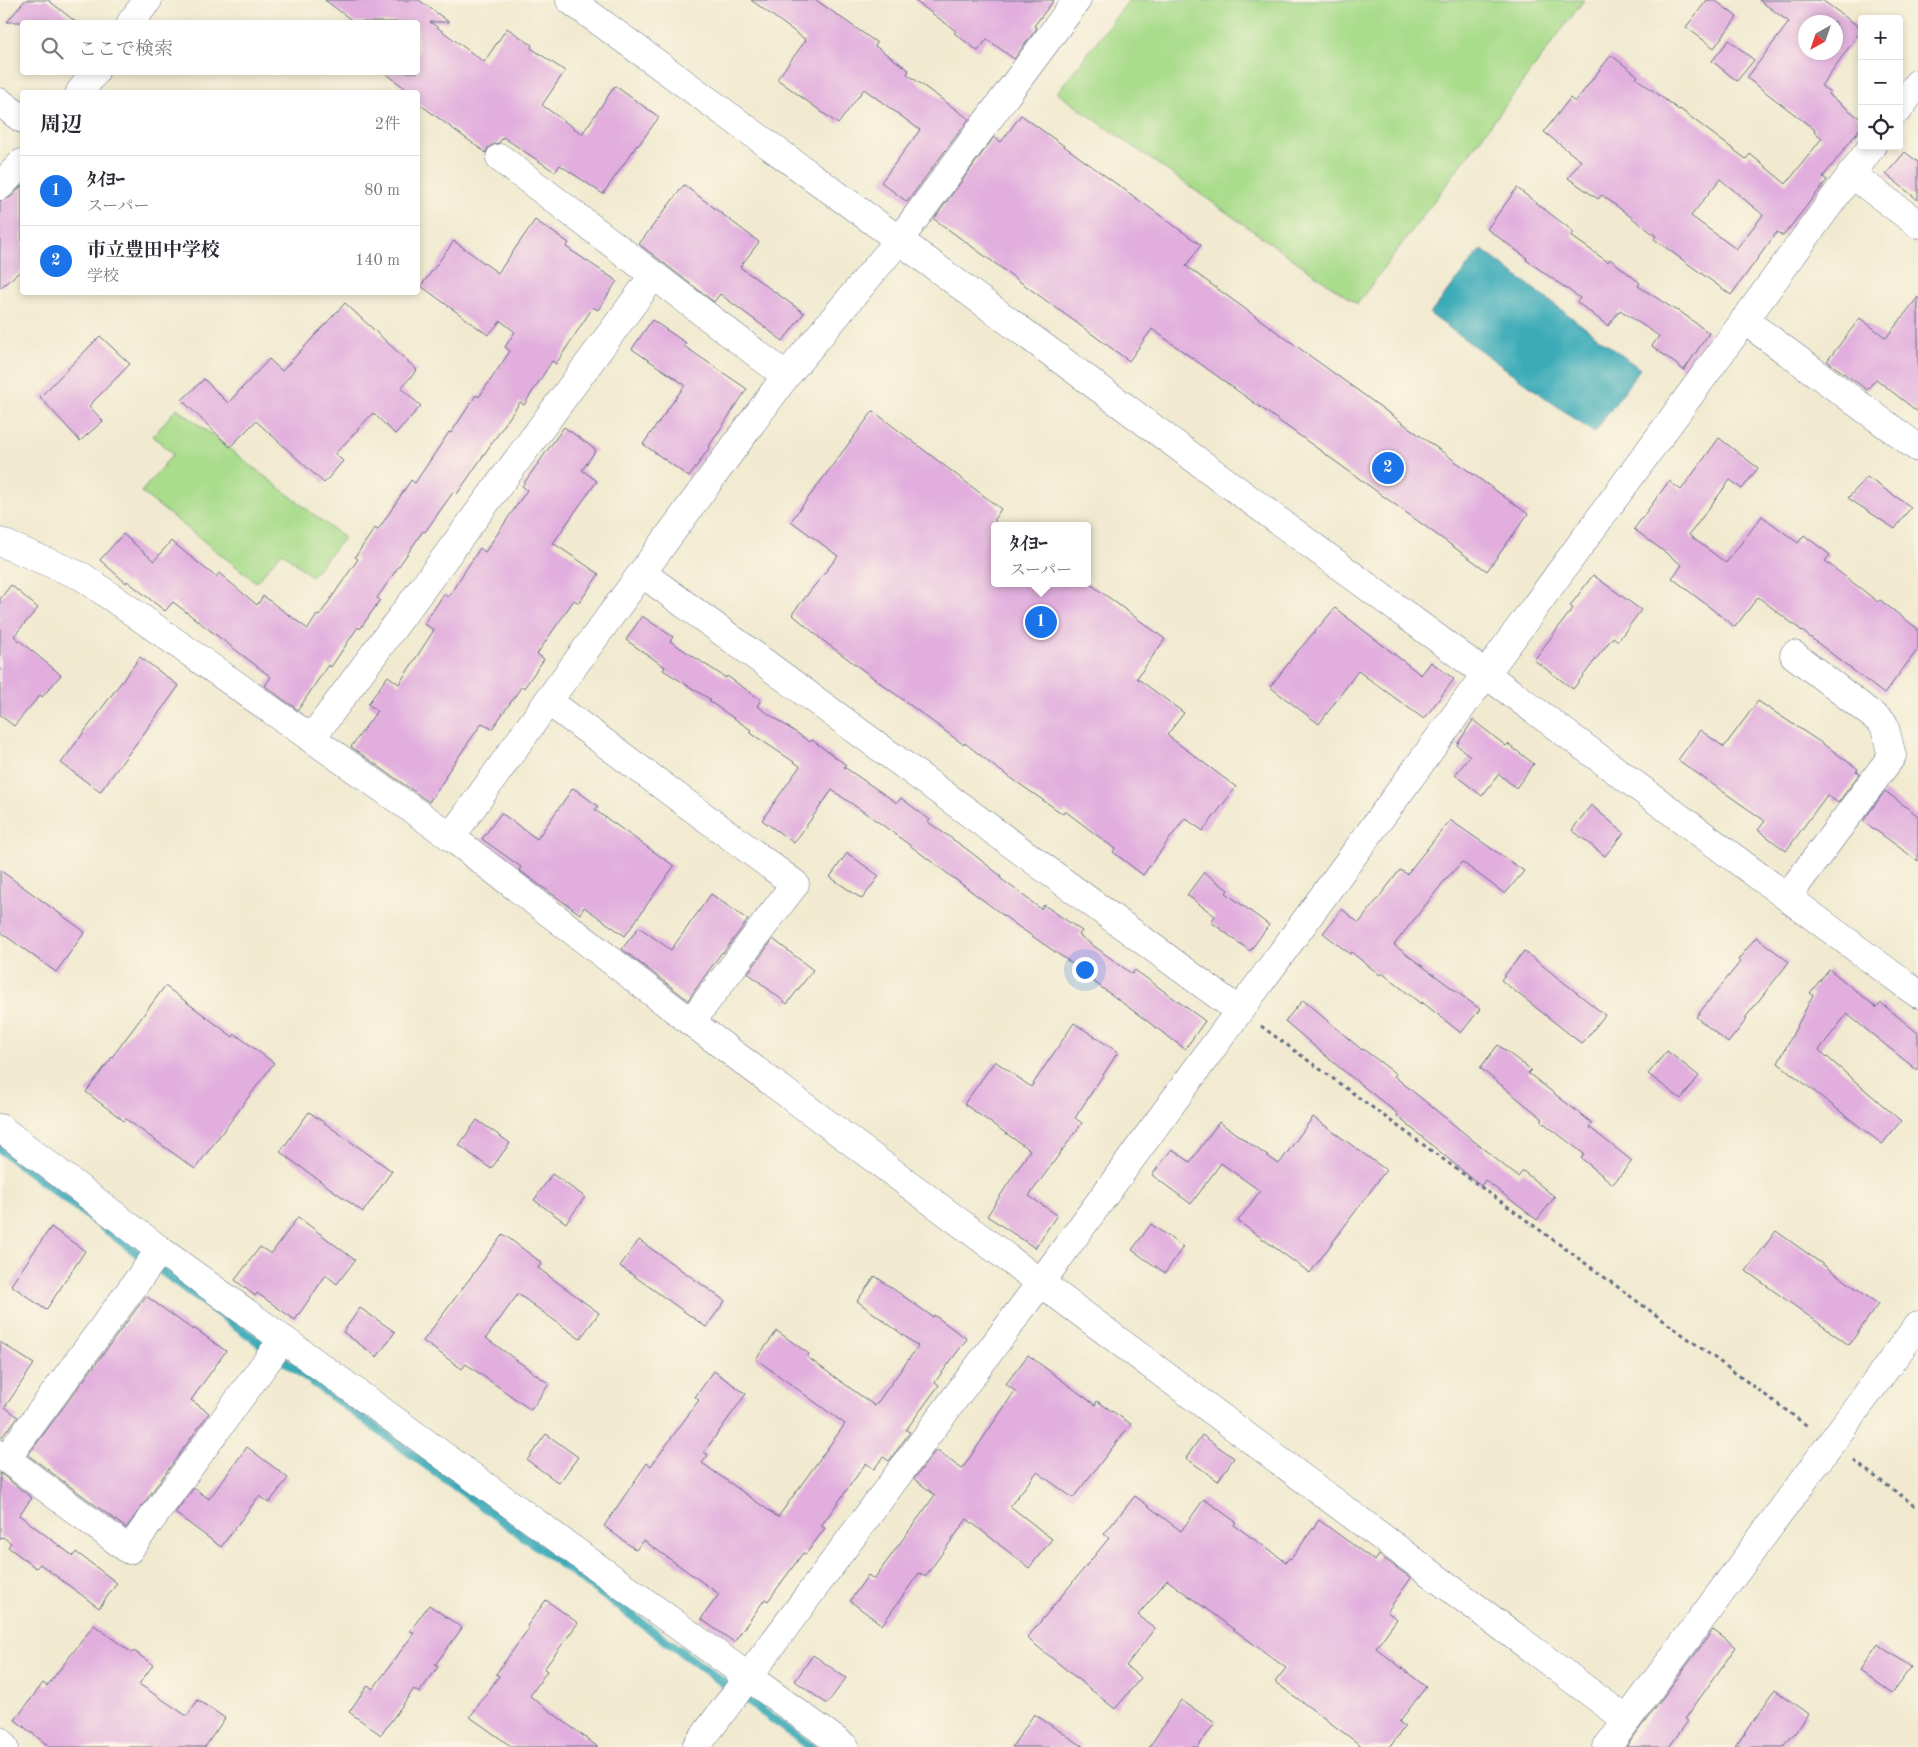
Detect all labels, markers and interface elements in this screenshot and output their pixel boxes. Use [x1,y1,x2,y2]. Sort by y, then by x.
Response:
north arrow [1798,15,1843,60]
map controls [1858,15,1903,150]
button: + [1858,15,1903,60]
search box [20,20,420,75]
icon: search [38,34,66,62]
text: ここで検索 [78,41,173,60]
button: − [1858,60,1903,105]
button: locate [1858,105,1903,150]
text: 周辺 [40,115,82,136]
text: 2件 [375,117,400,133]
text: ﾀｲﾖｰ [87,172,125,191]
text: 1 [51,183,61,199]
text: 80 m [364,183,400,199]
text: スーパー [87,199,149,215]
text: 市立豊田中学校 [87,242,220,261]
text: 2 [51,253,61,269]
text: 140 m [355,253,400,269]
text: 学校 [87,269,119,285]
pin: 2 [1372,449,1404,487]
popup [991,522,1091,587]
text: ﾀｲﾖｰ [1010,536,1048,555]
text: スーパー [1010,563,1072,579]
pin: 1 [1025,603,1057,641]
your location [1072,957,1098,983]

